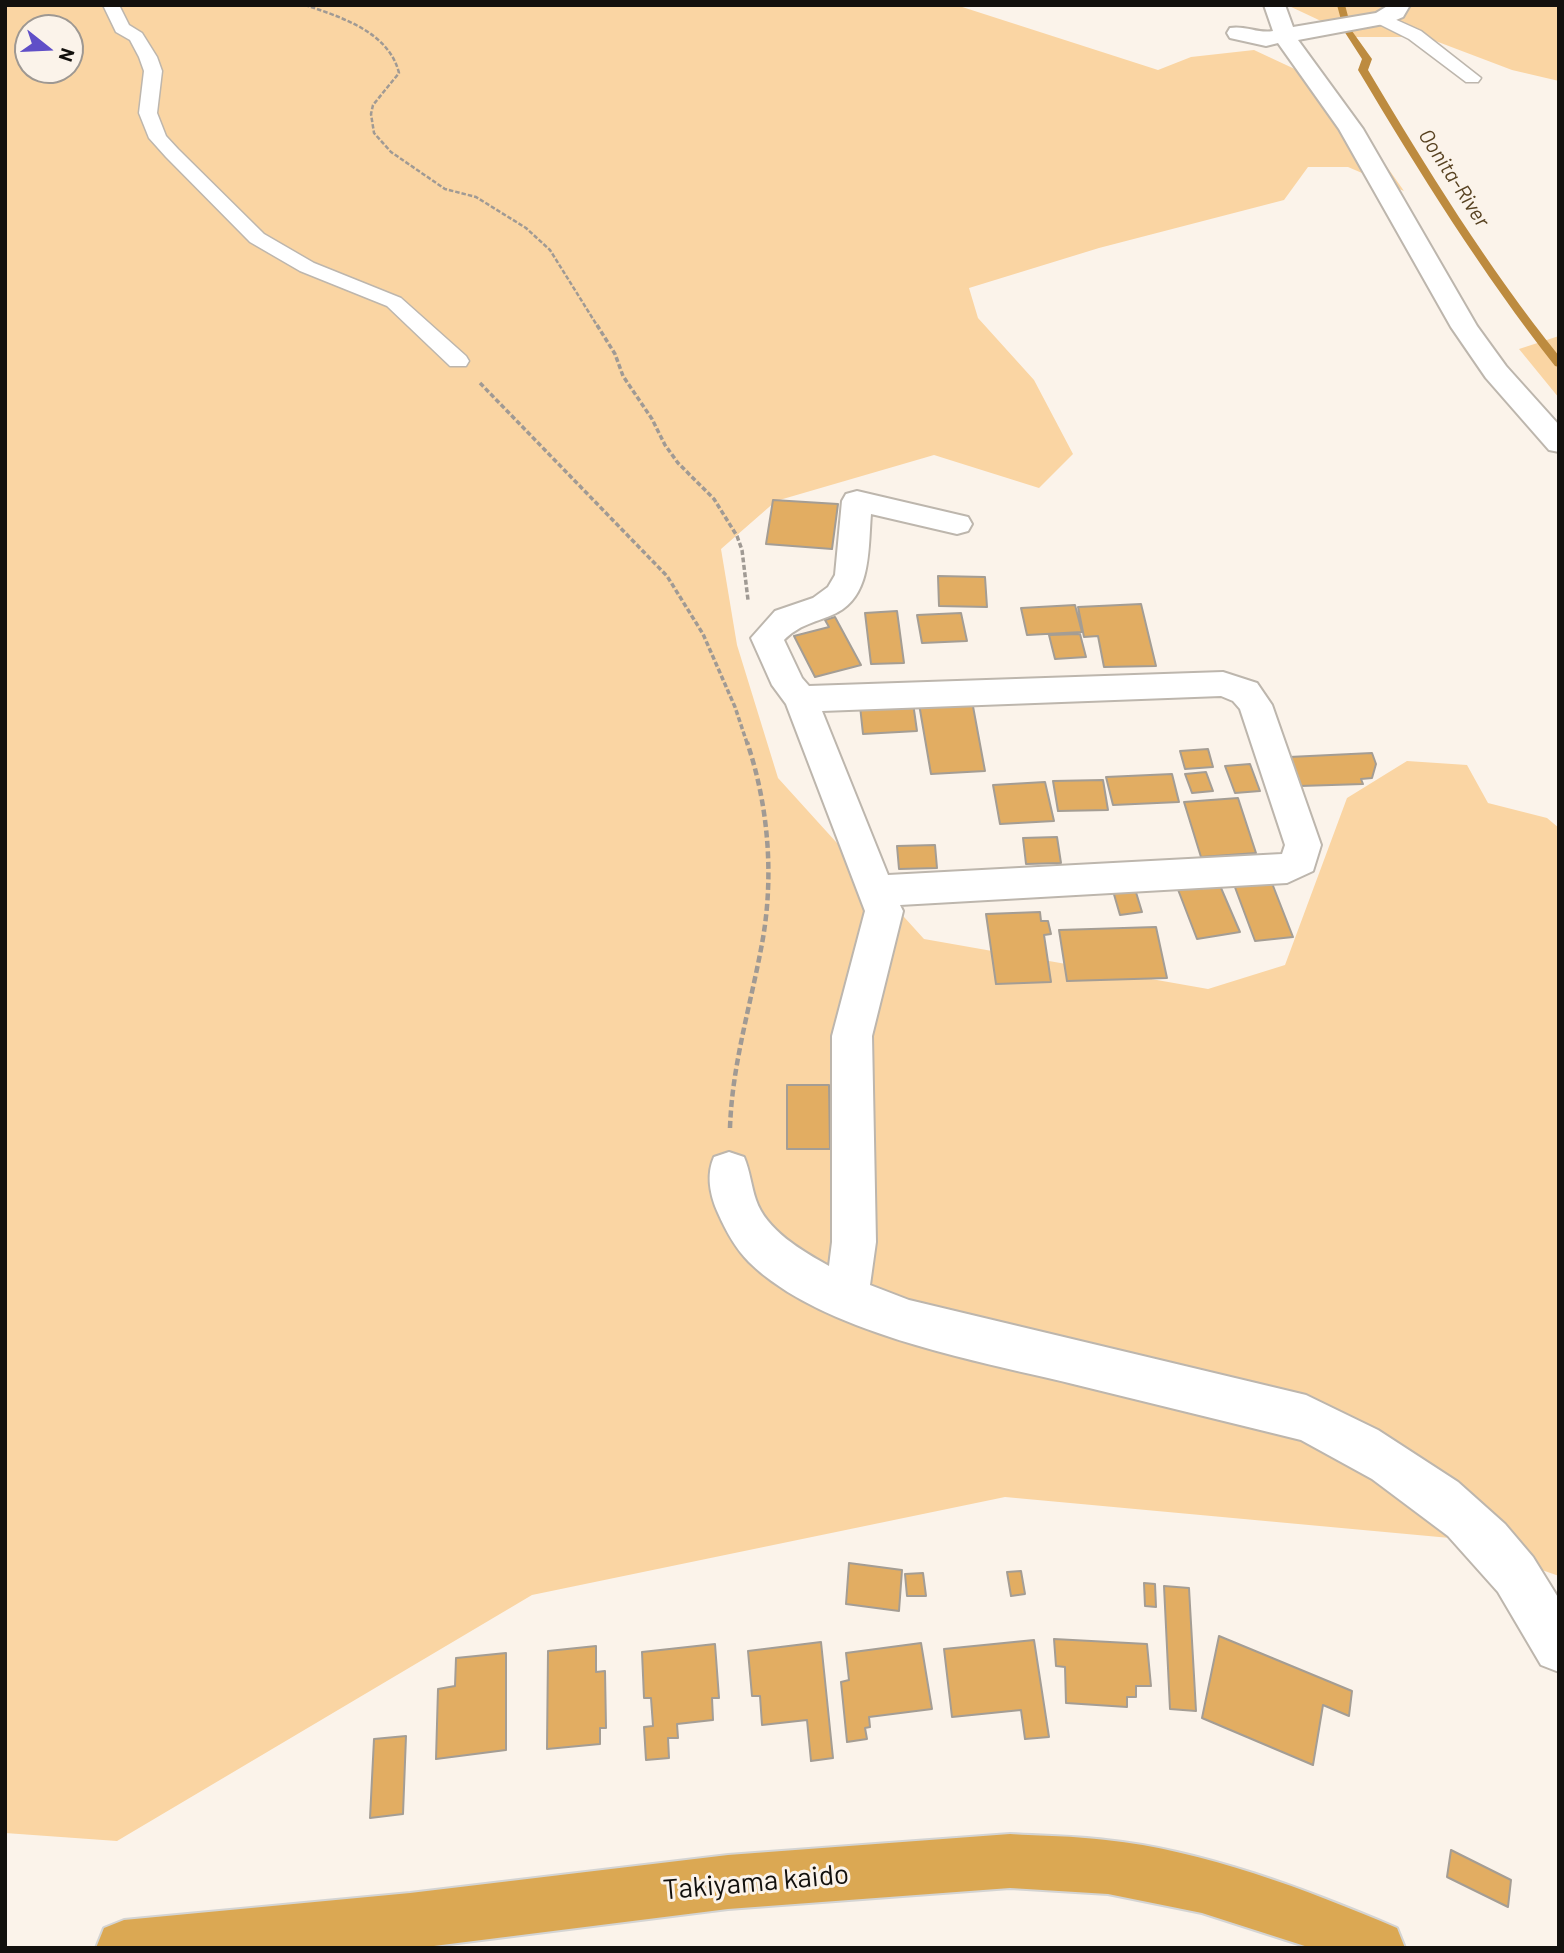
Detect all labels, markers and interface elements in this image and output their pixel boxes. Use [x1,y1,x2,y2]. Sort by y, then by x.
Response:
north arrow [14,14,84,84]
text: N [55,45,80,65]
water label: Oonita-River [1413,124,1495,232]
street label: Takiyama kaido [662,1857,850,1907]

